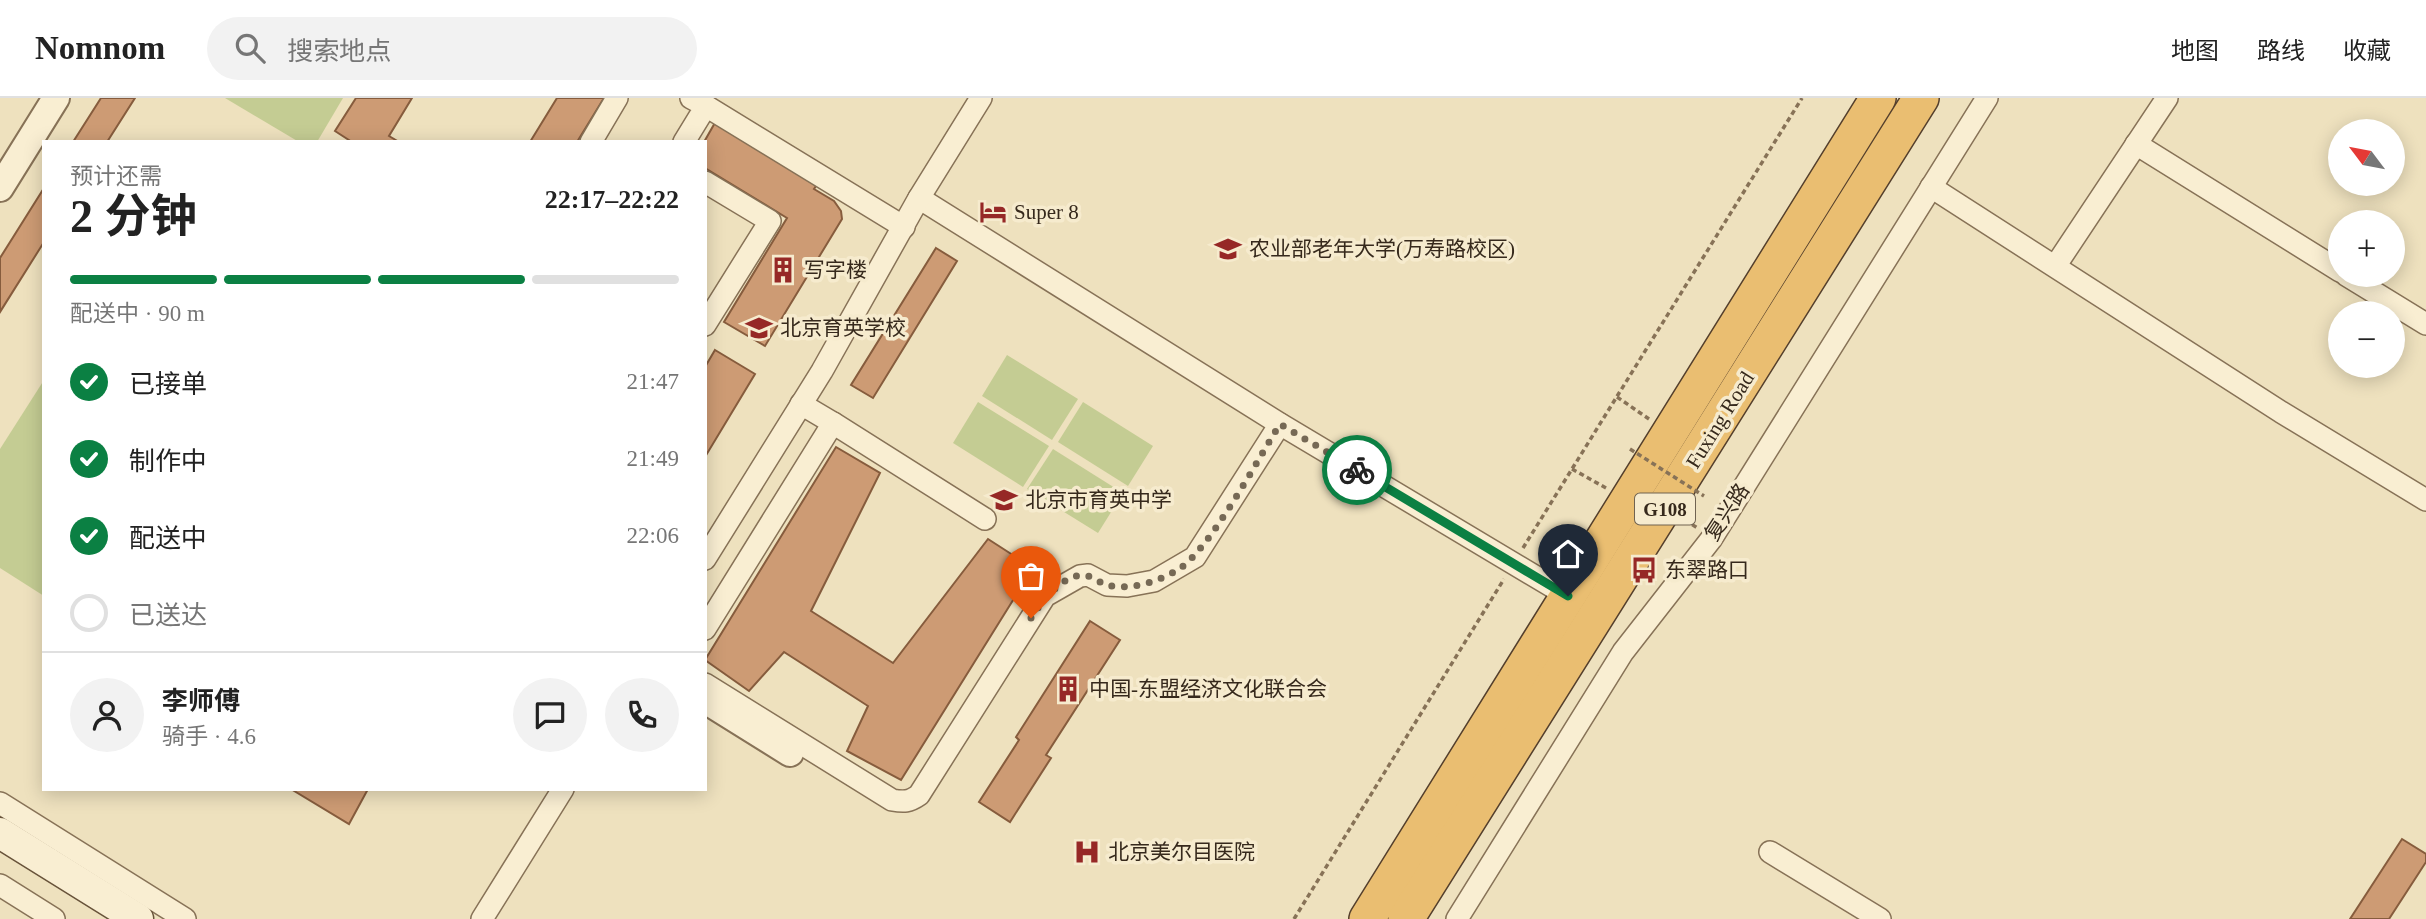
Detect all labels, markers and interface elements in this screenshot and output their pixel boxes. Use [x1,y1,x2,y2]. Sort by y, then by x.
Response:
search box [207,17,697,80]
icon: search [231,29,269,67]
text: Nomnom [35,30,165,66]
text: 搜索地点 [287,37,391,66]
text: 地图 [2171,38,2219,64]
text: 路线 [2257,38,2305,64]
text: 收藏 [2343,38,2391,64]
north arrow [2328,119,2404,196]
map controls [2328,119,2405,378]
text: 预计还需 [70,164,162,189]
text: 22:17–22:22 [545,185,679,214]
text: 2 分钟 [70,191,197,242]
hotel icon: Super 8 [978,197,1008,227]
place label: Super 8 [1014,200,1079,224]
button: + [2328,210,2405,287]
school or university icon: 农业部老年大学(万寿路校区) [1213,234,1243,264]
place label: 农业部老年大学(万寿路校区) [1249,237,1515,261]
building icon: 写字楼 [768,255,798,285]
place label: 写字楼 [804,258,867,282]
text: 配送中 · 90 m [70,301,205,326]
button: − [2328,301,2405,378]
school or university icon: 北京育英学校 [744,313,774,343]
place label: 北京育英学校 [780,316,906,340]
icon: check [70,363,108,401]
street label: Fuxing Road [1681,367,1759,473]
text: 21:47 [627,369,679,394]
text: 已接单 [129,370,207,399]
courier [1322,435,1392,505]
icon: check [70,440,108,478]
text: 21:49 [627,446,679,471]
text: 制作中 [129,447,207,476]
icon: bike [1338,451,1376,489]
street label: 复兴路 [1700,479,1754,545]
school or university icon: 北京市育英中学 [989,485,1019,515]
place label: 北京市育英中学 [1025,488,1172,512]
road number: G108 [1635,494,1695,524]
icon: check [70,517,108,555]
text: 22:06 [627,523,679,548]
text: 配送中 [129,524,207,553]
pin [1538,524,1598,596]
icon: home [1549,535,1587,573]
pin [1001,546,1061,618]
bus stop icon: 东翠路口 [1629,555,1659,585]
icon: bag [1012,557,1050,595]
place label: 东翠路口 [1665,558,1749,582]
text: 已送达 [129,601,207,630]
building icon: 中国-东盟经济文化联合会 [1053,674,1083,704]
place label: 中国-东盟经济文化联合会 [1089,677,1327,701]
button: person [70,678,144,752]
button: chat [513,678,587,752]
button: phone [605,678,679,752]
text: 李师傅 [162,687,240,716]
text: 骑手 · 4.6 [162,724,256,749]
hospital icon: 北京美尔目医院 [1072,837,1102,867]
place label: 北京美尔目医院 [1108,840,1255,864]

